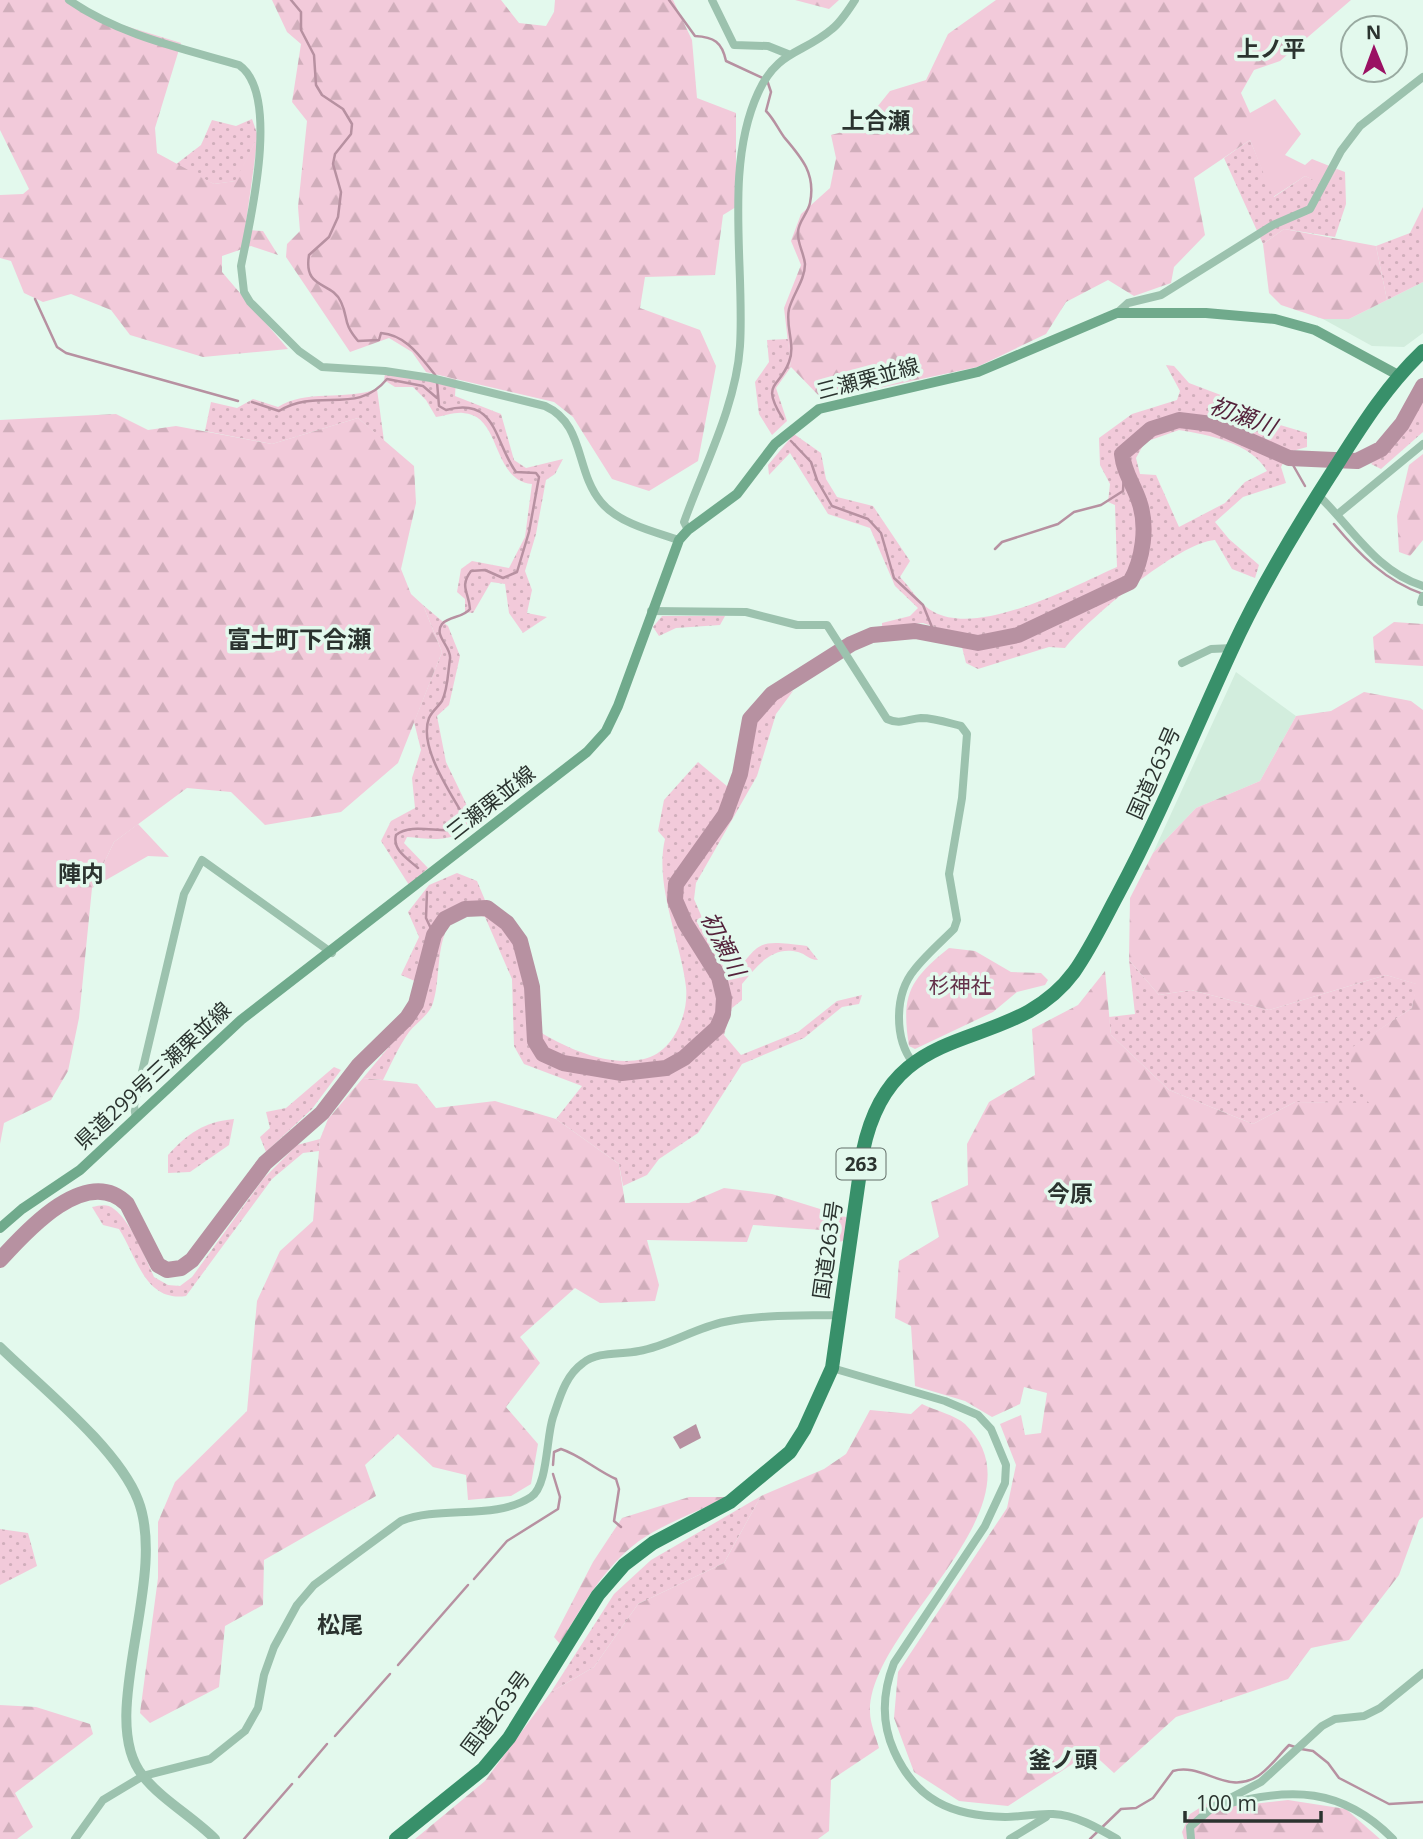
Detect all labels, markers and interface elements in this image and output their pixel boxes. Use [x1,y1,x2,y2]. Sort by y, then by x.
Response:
north arrow [1339,14,1409,84]
text: N [1366,19,1382,45]
district label: 上ノ平 [1237,32,1306,64]
district label: 上合瀬 [842,104,911,136]
street label: 三瀬栗並線 [813,351,922,405]
water label: 初瀬川 [1205,388,1284,443]
district label: 富士町下合瀬 [227,622,371,655]
street label: 国道263号 [1120,722,1186,824]
street label: 三瀬栗並線 [440,759,540,846]
district label: 陣内 [58,857,104,889]
water label: 初瀬川 [694,906,755,984]
park label: 杉神社 [929,971,992,999]
street label: 県道299号三瀬栗並線 [68,995,236,1155]
road number: 263 [836,1148,886,1180]
district label: 今原 [1047,1177,1093,1209]
street label: 国道263号 [806,1199,848,1301]
district label: 松尾 [317,1608,363,1640]
street label: 国道263号 [454,1664,536,1760]
district label: 釜ノ頭 [1029,1743,1098,1775]
scale bar [1185,1780,1322,1824]
text: 100 m [1196,1789,1257,1817]

